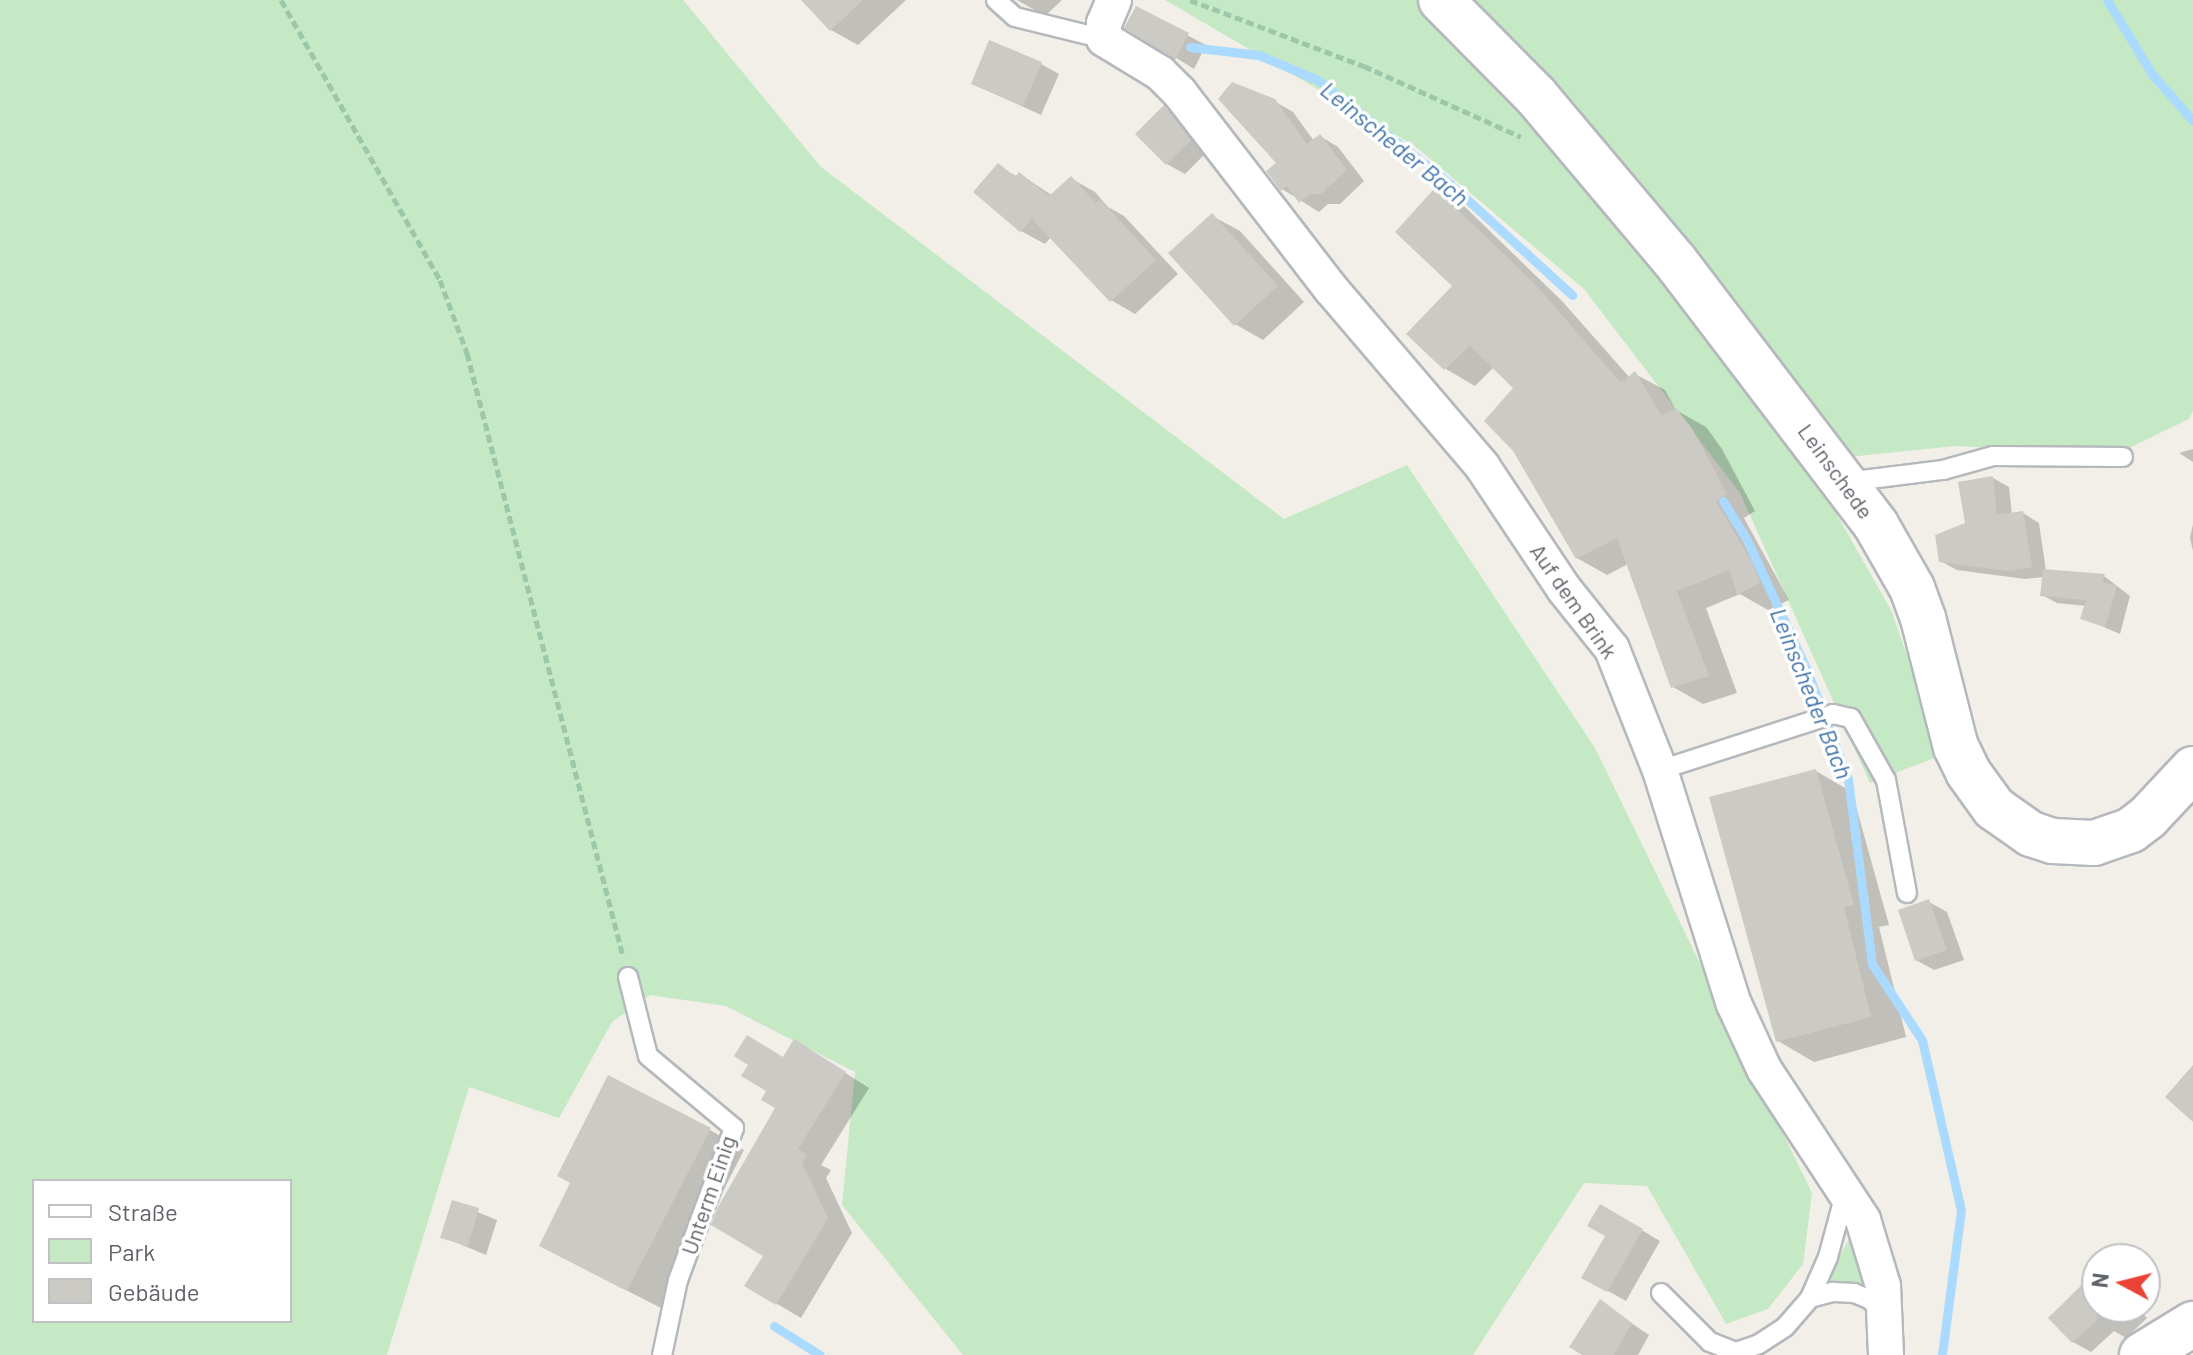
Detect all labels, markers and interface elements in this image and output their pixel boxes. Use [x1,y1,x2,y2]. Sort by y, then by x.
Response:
water label: Leinscheder Bach [1315,75,1475,211]
street label: Leinschede [1793,418,1879,524]
street label: Auf dem Brink [1525,539,1623,663]
water label: Leinscheder Bach [1765,603,1859,783]
street label: Unterm Einig [675,1132,741,1258]
legend [32,1179,292,1323]
text: Straße [108,1197,178,1226]
text: Park [108,1237,155,1266]
north arrow [2081,1243,2161,1323]
text: N [2085,1271,2113,1289]
text: Gebäude [108,1277,200,1306]

